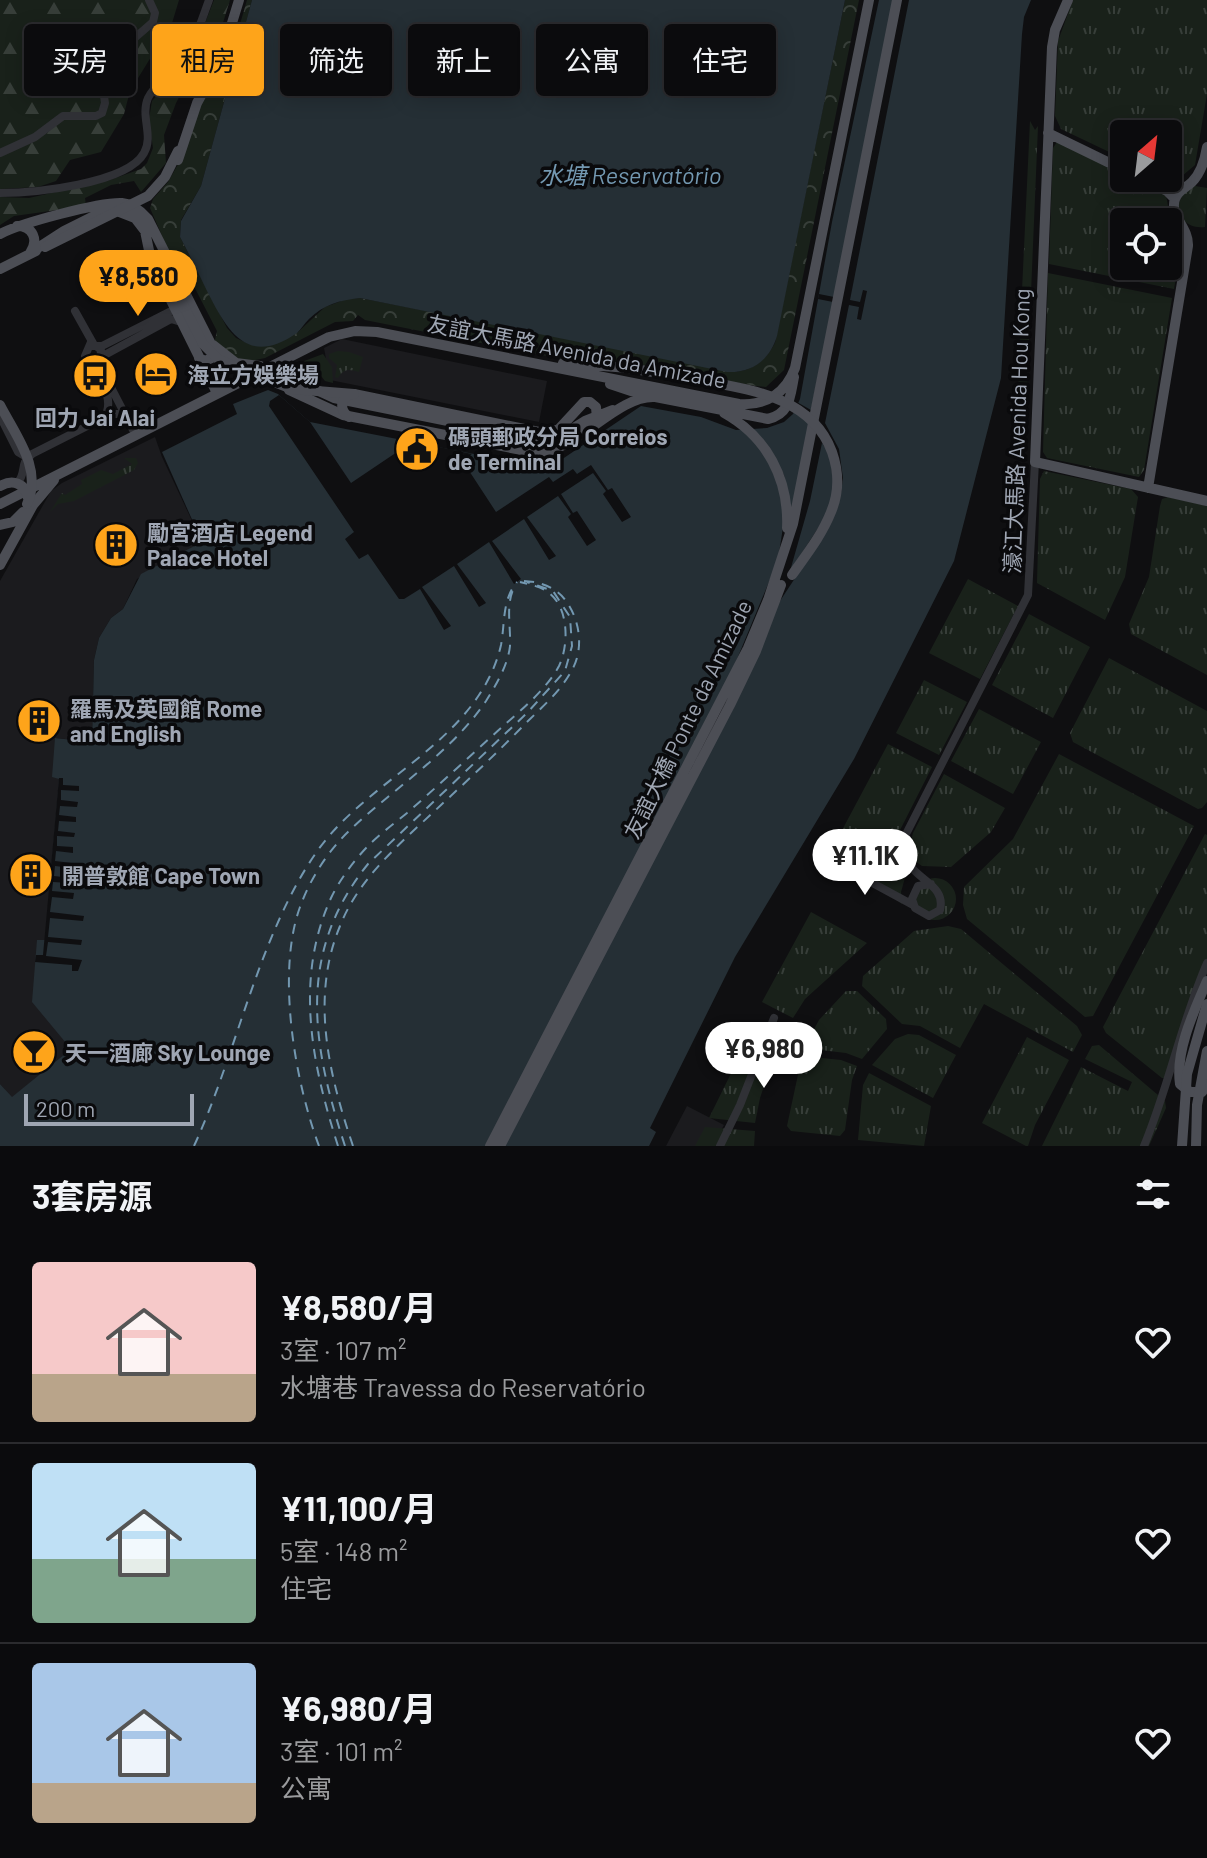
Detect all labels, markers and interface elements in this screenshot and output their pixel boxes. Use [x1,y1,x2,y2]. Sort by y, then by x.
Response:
chip: 买房 [24,24,136,96]
chip: 租房 [152,24,264,96]
chip: 筛选 [280,24,392,96]
chip: 新上 [408,24,520,96]
chip: 公寓 [536,24,648,96]
chip: 住宅 [664,24,776,96]
north arrow [1110,120,1182,192]
map controls [1110,120,1182,280]
water label: 水塘 Reservatório [539,160,721,189]
button: locate [1110,208,1182,280]
pin: ¥8,580 [73,250,203,318]
text: ¥8,580 [97,260,179,291]
street label: 濠江大馬路 Avenida Hou Kong [998,288,1034,574]
street label: 友誼大馬路 Avenida da Amizade [425,309,729,393]
hotel icon: 海立方娛樂場 [132,350,180,398]
bus stop icon: 回力 Jai Alai [71,352,119,400]
place label: 海立方娛樂場 [187,361,319,387]
place label: 回力 Jai Alai [35,404,155,430]
place label: 碼頭郵政分局 Correios de Terminal [448,423,668,474]
public building icon: 碼頭郵政分局 Correios de Terminal [393,425,441,473]
place label: 勵宮酒店 Legend Palace Hotel [147,519,313,570]
building icon: 勵宮酒店 Legend Palace Hotel [92,521,140,569]
street label: 友誼大橋 Ponte da Amizade [618,595,756,843]
place label: 羅馬及英國館 Rome and English [70,695,262,746]
building icon: 羅馬及英國館 Rome and English [15,697,63,745]
pin: ¥11.1K [800,829,930,897]
text: ¥11.1K [831,839,899,870]
building icon: 開普敦館 Cape Town [7,851,55,899]
place label: 開普敦館 Cape Town [62,862,260,888]
pin: ¥6,980 [699,1022,829,1090]
bar icon: 天一酒廊 Sky Lounge [10,1028,58,1076]
text: ¥6,980 [723,1032,805,1063]
place label: 天一酒廊 Sky Lounge [65,1039,271,1065]
scale bar [24,1090,194,1126]
text: 200 m [36,1095,95,1121]
icon: filters [1131,1172,1175,1216]
text: 3套房源 [32,1175,152,1216]
text: ¥8,580/月 [280,1286,437,1327]
icon: home [96,1294,192,1390]
icon: heart [1131,1320,1175,1364]
text: 3室 · 107 m² [280,1334,407,1365]
text: 水塘巷 Travessa do Reservatório [280,1371,646,1402]
text: ¥11,100/月 [280,1487,438,1528]
icon: home [96,1495,192,1591]
icon: heart [1131,1521,1175,1565]
text: 5室 · 148 m² [280,1535,407,1566]
text: 住宅 [280,1572,332,1603]
text: ¥6,980/月 [280,1687,437,1728]
icon: home [96,1695,192,1791]
icon: heart [1131,1721,1175,1765]
text: 3室 · 101 m² [280,1735,403,1766]
text: 公寓 [280,1772,332,1803]

